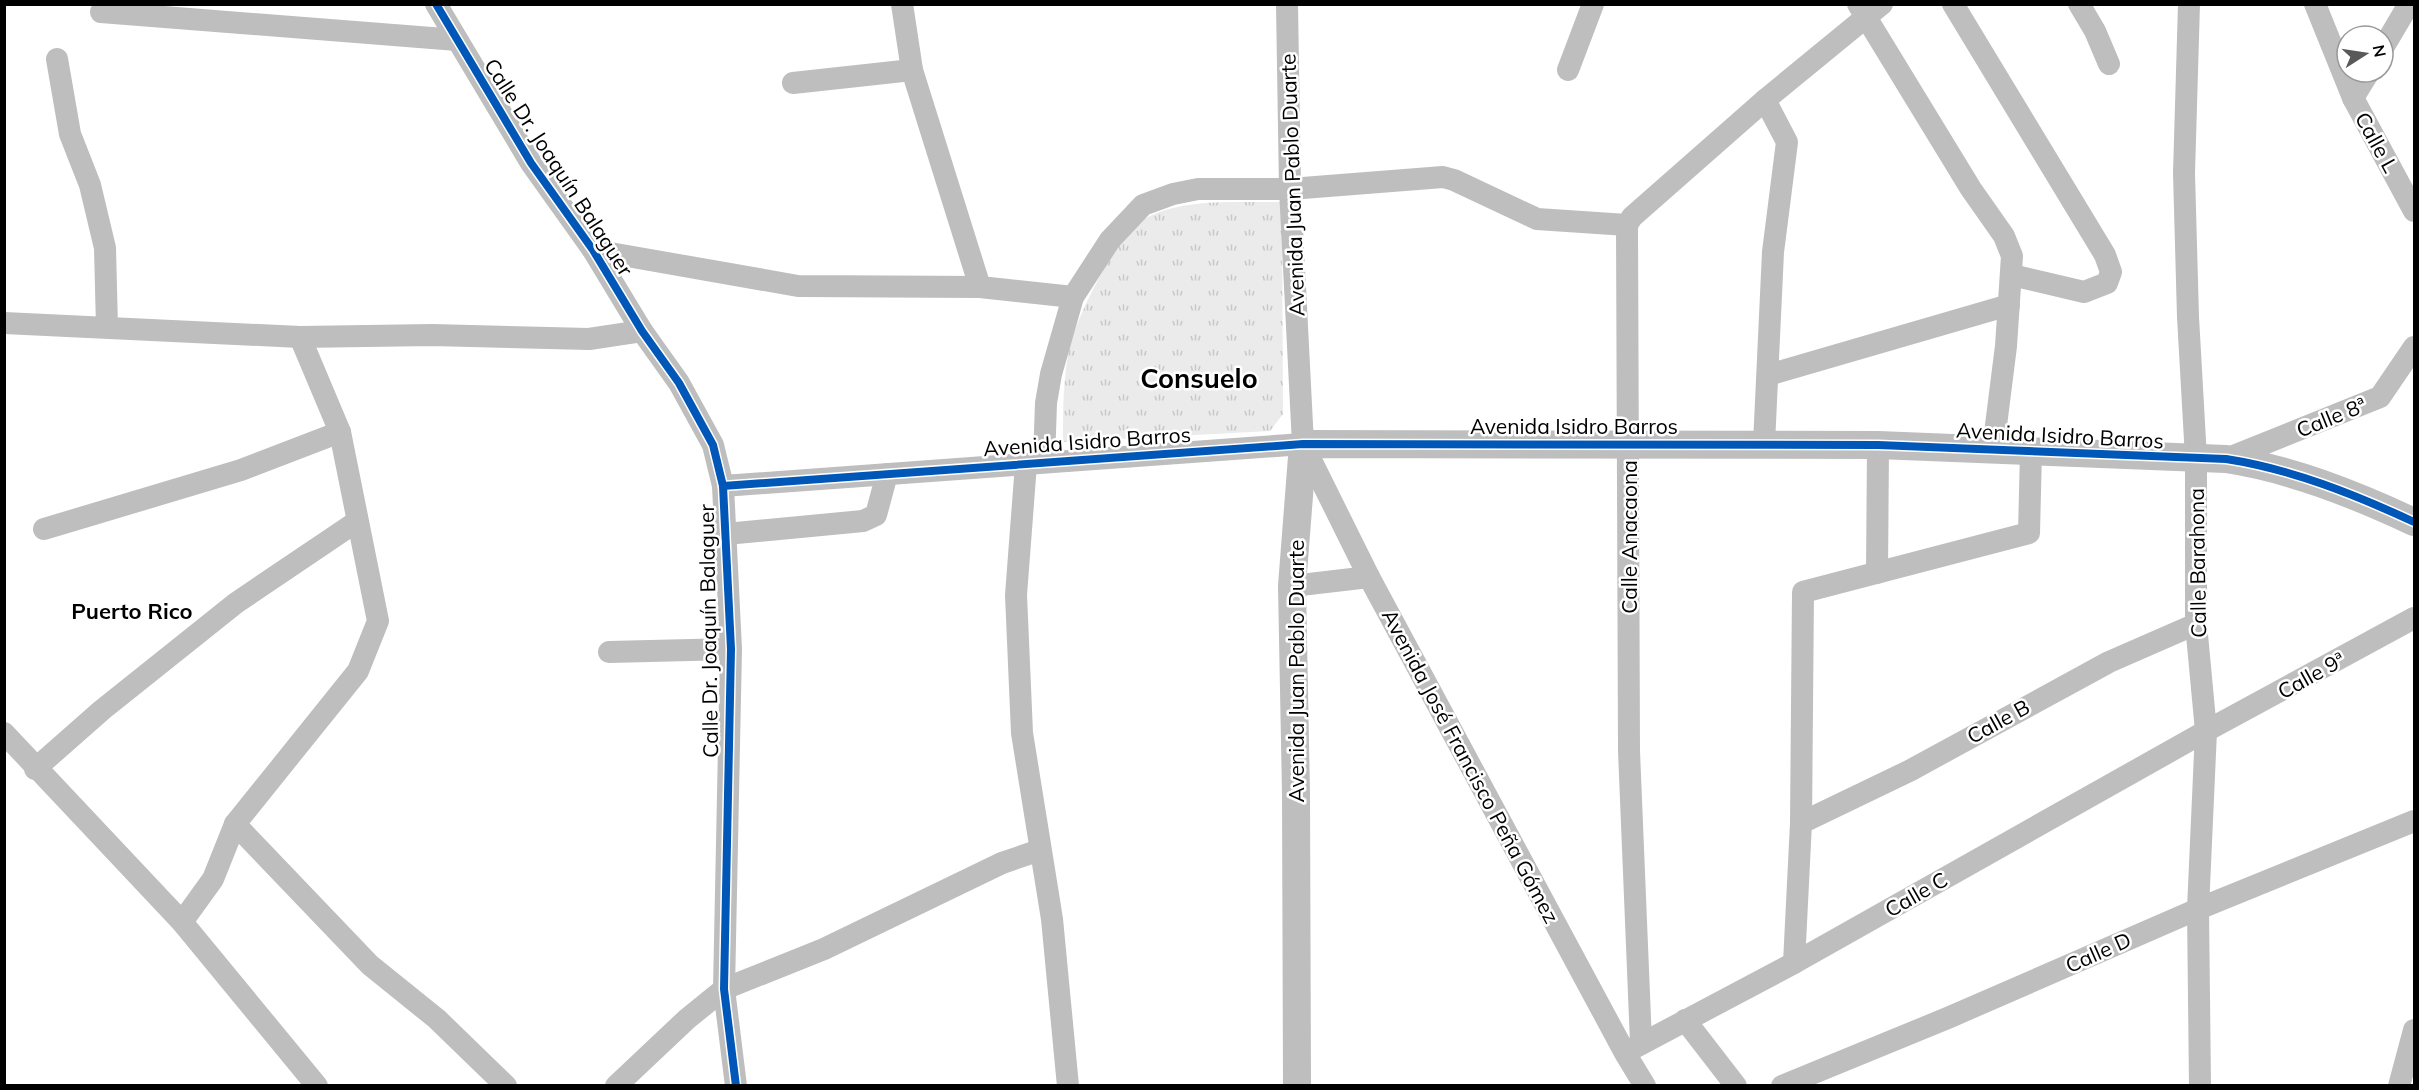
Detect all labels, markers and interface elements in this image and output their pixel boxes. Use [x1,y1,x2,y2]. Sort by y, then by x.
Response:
north arrow [2335,24,2395,84]
text: N [2369,43,2391,59]
street label: Calle Dr. Joaquín Balaguer [479,53,639,281]
street label: Avenida Juan Pablo Duarte [1274,53,1310,317]
street label: Calle L [2350,107,2404,177]
district label: Consuelo [1140,361,1258,395]
street label: Calle 8ª [2292,391,2370,443]
street label: Avenida Isidro Barros [1470,413,1678,439]
street label: Avenida Isidro Barros [1955,417,2165,453]
street label: Avenida Isidro Barros [982,421,1192,461]
street label: Calle Anacaona [1616,460,1642,614]
street label: Calle Barahona [2183,488,2211,638]
street label: Calle Dr. Joaquín Balaguer [693,503,723,758]
street label: Avenida Juan Pablo Duarte [1283,540,1309,802]
district label: Puerto Rico [71,597,193,625]
street label: Avenida José Francisco Peña Gómez [1377,604,1565,928]
street label: Calle 9ª [2273,646,2349,704]
street label: Calle B [1962,693,2034,749]
street label: Calle C [1880,866,1952,922]
street label: Calle D [2061,926,2135,978]

